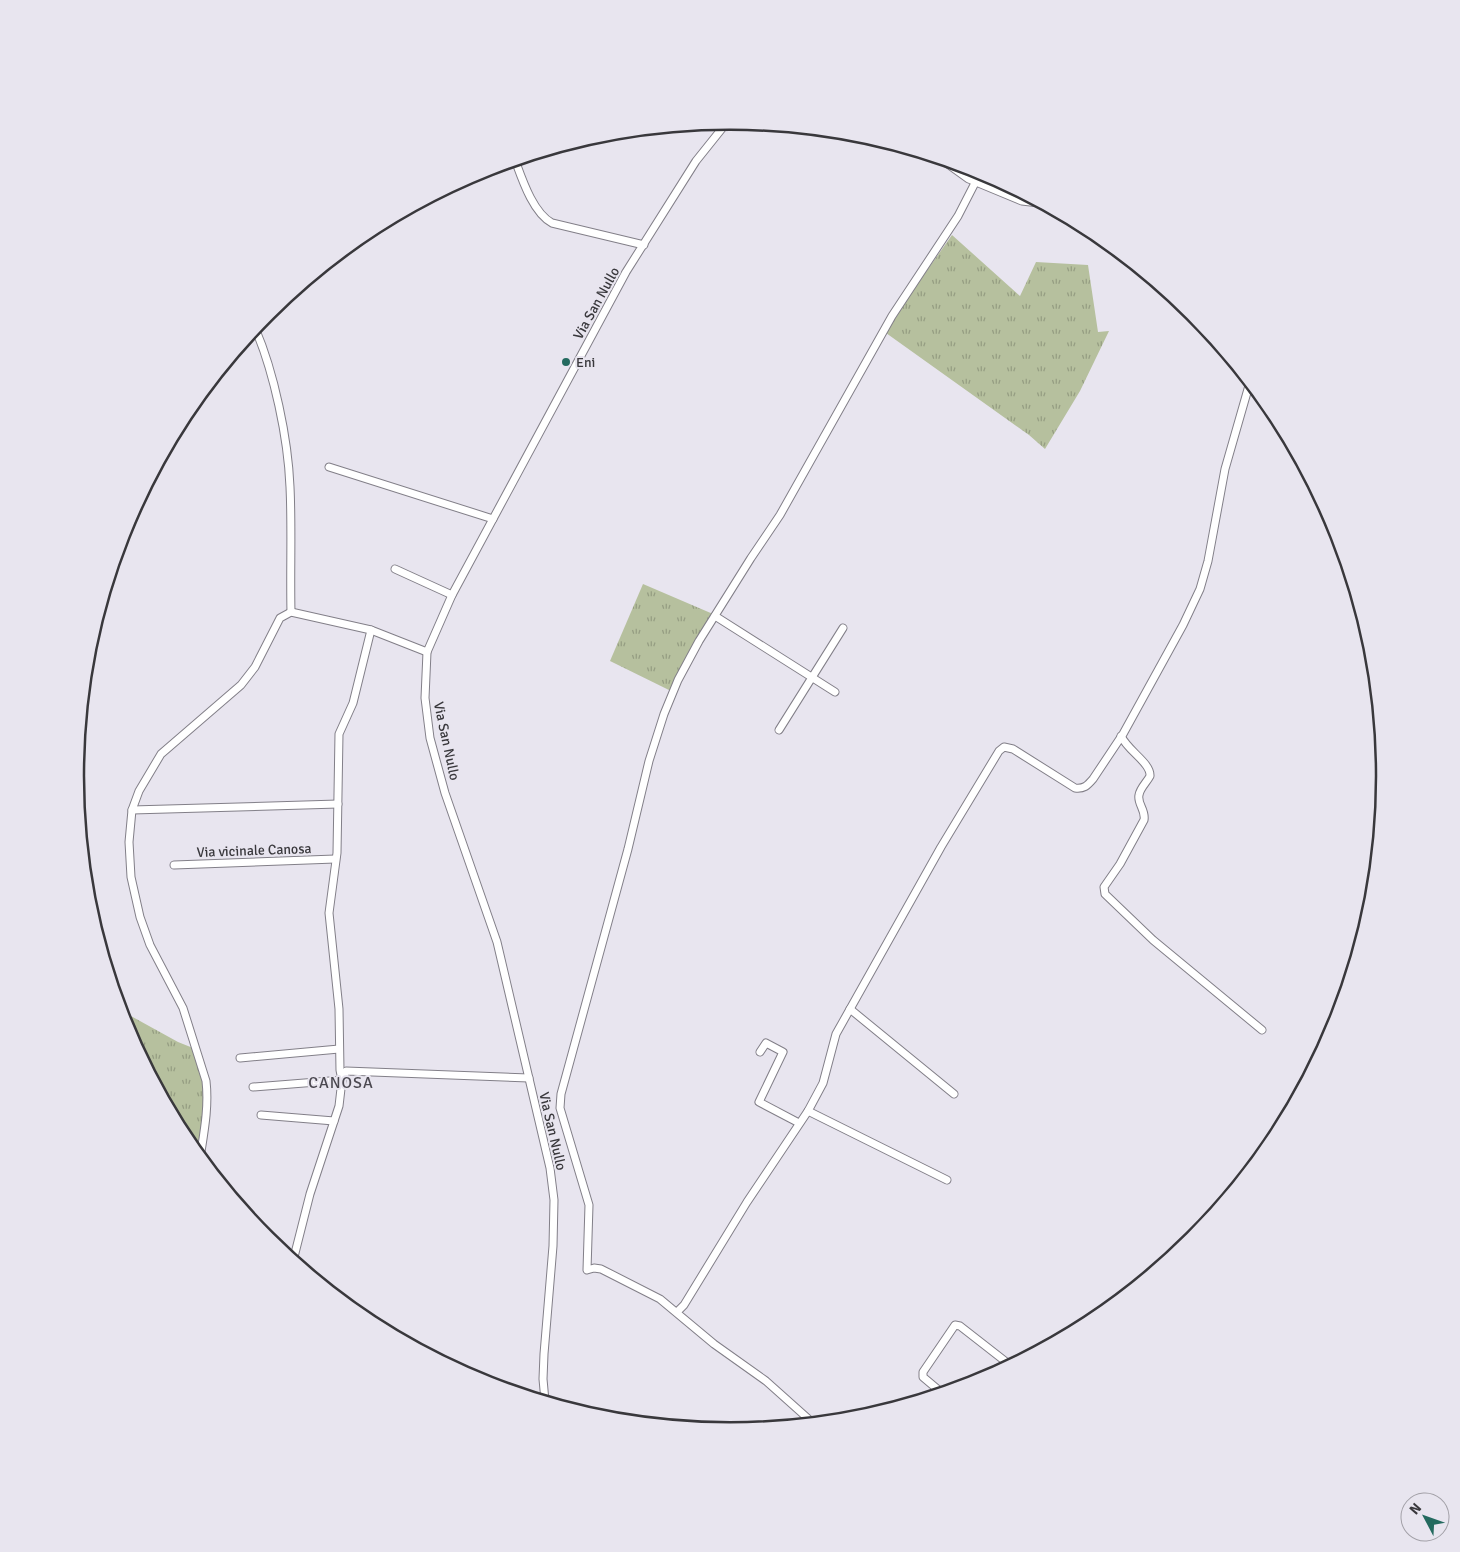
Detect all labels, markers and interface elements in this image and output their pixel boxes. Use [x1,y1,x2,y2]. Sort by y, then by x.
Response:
street label: Via San Nullo [570,264,623,342]
place label: Eni [576,354,595,371]
marker: Eni [560,356,572,368]
street label: Via San Nullo [430,700,463,782]
street label: Via vicinale Canosa [196,840,312,861]
district label: CANOSA [308,1073,374,1093]
street label: Via San Nullo [535,1090,570,1172]
north arrow [1400,1492,1450,1542]
text: N [1406,1500,1425,1518]

